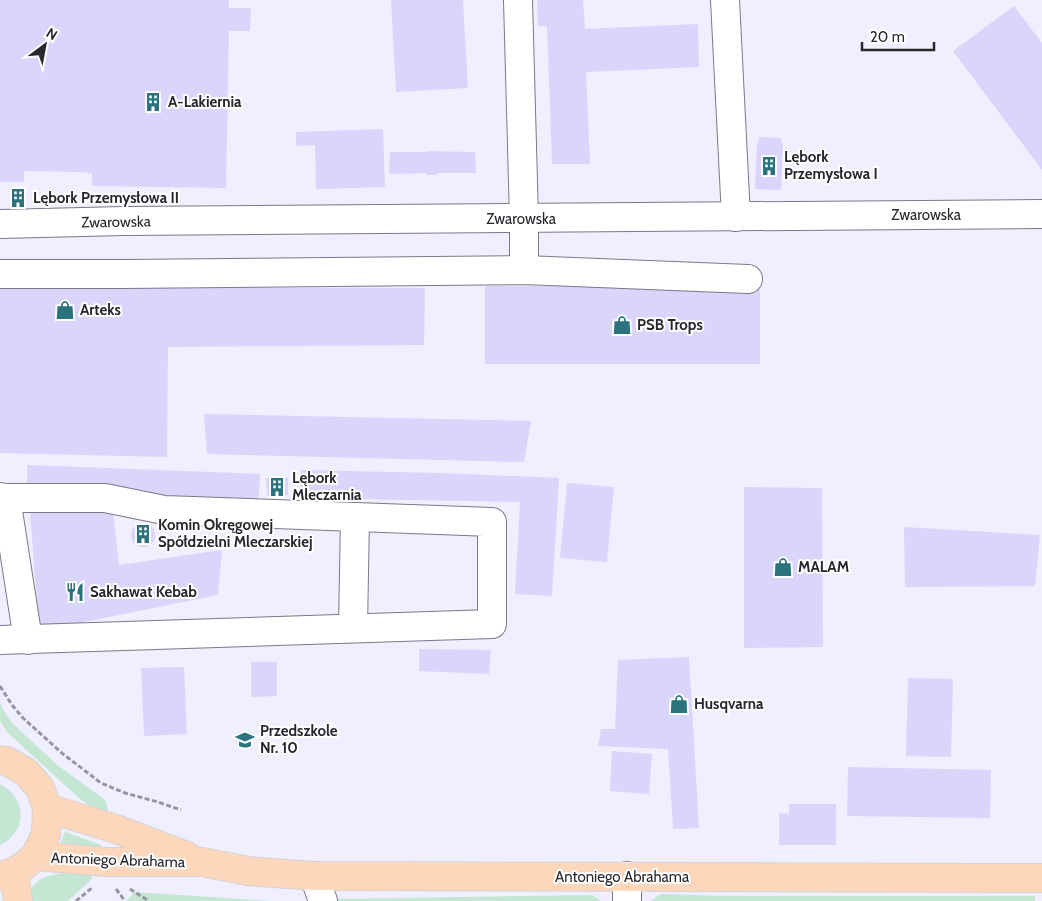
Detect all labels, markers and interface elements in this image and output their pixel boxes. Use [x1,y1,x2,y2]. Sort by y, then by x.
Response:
north arrow [20,20,70,70]
scale bar [862,20,934,52]
text: N [43,24,61,44]
text: 20 m [870,28,905,46]
building icon: A-Lakiernia [142,91,164,113]
place label: A-Lakiernia [168,93,242,111]
place label: Lębork Przemysłowa I [784,148,878,183]
building icon: Lębork Przemysłowa I [758,155,780,177]
building icon: Lębork Przemysłowa II [7,187,29,209]
place label: Lębork Przemysłowa II [33,189,179,207]
street label: Zwarowska [891,206,962,224]
street label: Zwarowska [486,210,557,228]
street label: Zwarowska [81,212,152,232]
shop icon: Arteks [54,299,76,321]
place label: Arteks [80,301,121,319]
shop icon: PSB Trops [611,314,633,336]
place label: PSB Trops [637,316,703,334]
place label: Lębork Mleczarnia [292,469,362,504]
building icon: Lębork Mleczarnia [266,476,288,498]
place label: Komin Okręgowej Spółdzielni Mleczarskiej [158,516,313,551]
building icon: Komin Okręgowej Spółdzielni Mleczarskiej [132,523,154,545]
shop icon: MALAM [772,556,794,578]
place label: MALAM [798,558,849,576]
restaurant icon: Sakhawat Kebab [64,581,86,603]
place label: Sakhawat Kebab [90,583,197,601]
shop icon: Husqvarna [668,693,690,715]
place label: Husqvarna [694,695,764,713]
place label: Przedszkole Nr. 10 [260,722,338,757]
school or university icon: Przedszkole Nr. 10 [234,729,256,751]
street label: Antoniego Abrahama [51,849,186,871]
street label: Antoniego Abrahama [555,868,690,886]

